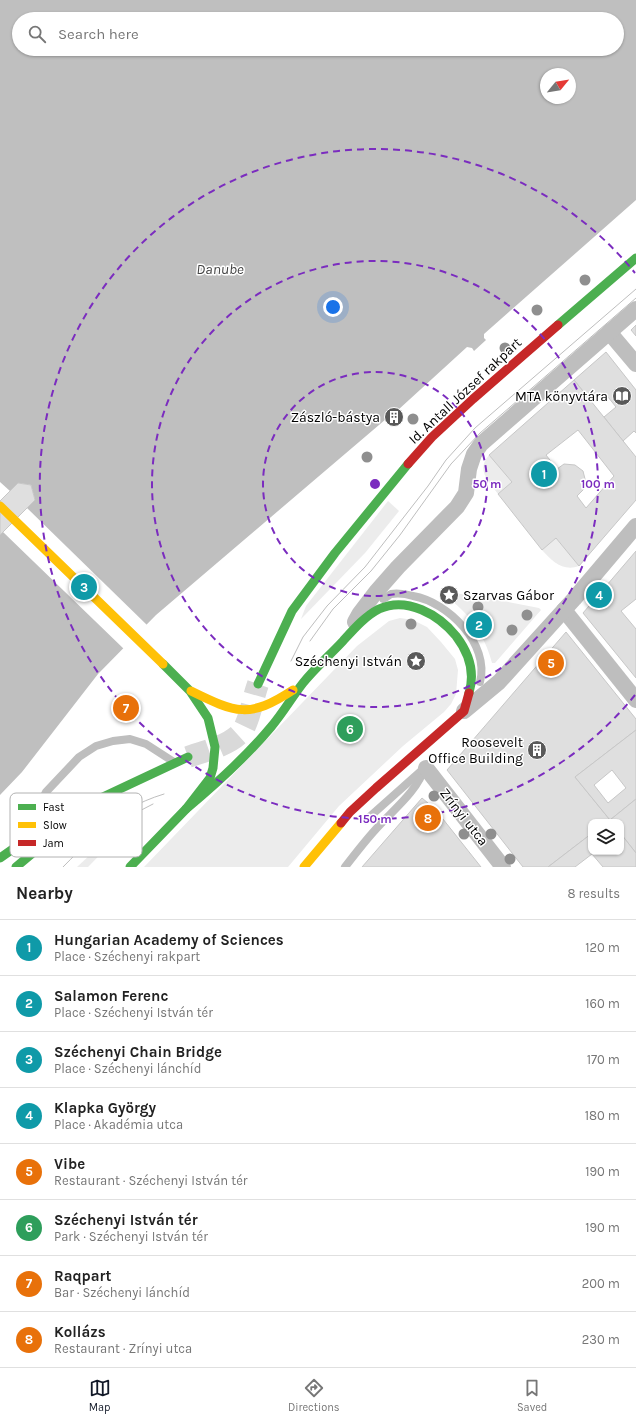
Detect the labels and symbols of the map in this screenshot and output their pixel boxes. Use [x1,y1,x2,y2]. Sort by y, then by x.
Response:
north arrow [540,68,576,104]
water label: Danube [196,260,244,278]
your location [323,297,343,317]
street label: Id. Antall József rakpart [405,334,525,448]
library icon: MTA könyvtára [611,385,633,407]
place label: MTA könyvtára [515,388,608,405]
building icon: Zászló-bástya [383,406,405,428]
place label: Zászló-bástya [291,409,380,426]
pin: 1 [531,459,557,489]
centre of rings [368,477,382,491]
text: 50 m [473,477,502,491]
text: 100 m [581,477,615,491]
pin: 3 [71,572,97,602]
pin: 4 [586,580,612,610]
place icon: Szarvas Gábor [438,584,460,606]
place label: Szarvas Gábor [463,587,555,604]
pin: 2 [466,610,492,640]
pin: 5 [538,648,564,678]
place icon: Széchenyi István [405,650,427,672]
place label: Széchenyi István [295,653,402,670]
pin: 7 [113,693,139,723]
pin: 6 [337,714,363,744]
place label: Roosevelt Office Building [428,734,523,767]
building icon: Roosevelt Office Building [526,739,548,761]
street label: Zrínyi utca [436,785,492,849]
legend [10,793,142,857]
text: Fast [43,801,64,814]
pin: 8 [415,803,441,833]
text: 150 m [358,812,392,826]
text: Slow [43,819,67,832]
text: Jam [43,837,64,850]

